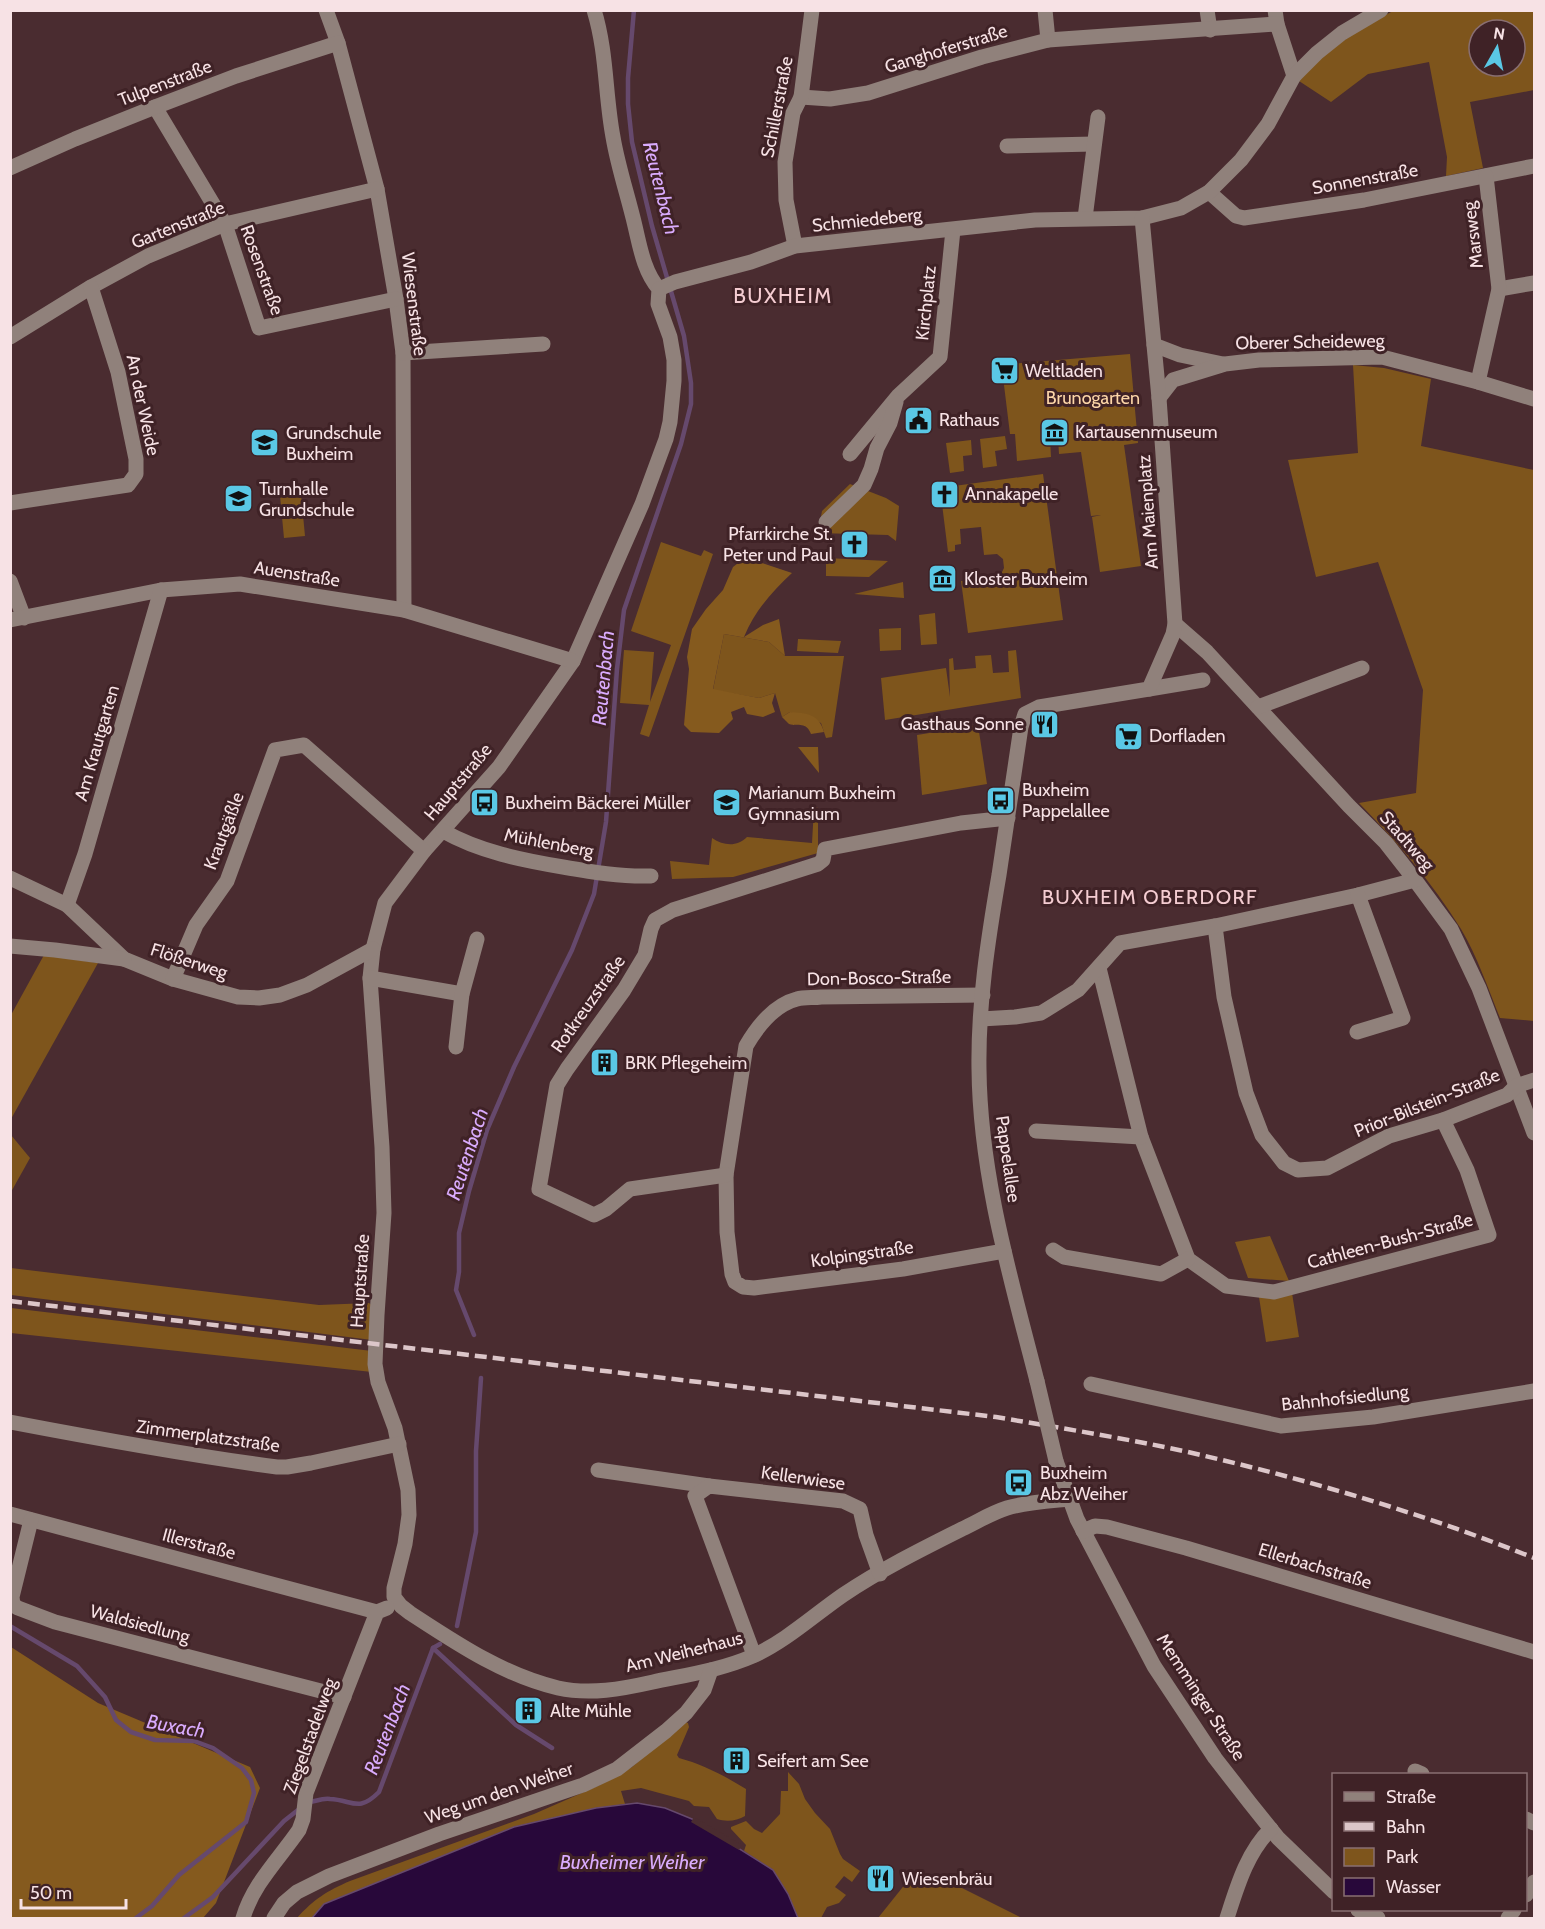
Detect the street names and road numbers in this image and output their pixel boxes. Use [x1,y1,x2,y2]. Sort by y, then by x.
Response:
street label: Ganghoferstraße [882,20,1010,78]
street label: Schillerstraße [756,54,798,160]
street label: Tulpenstraße [115,55,215,111]
street label: Sonnenstraße [1310,159,1420,199]
street label: Gartenstraße [128,196,228,254]
street label: Marsweg [1458,199,1488,270]
street label: Schmiedeberg [811,203,924,237]
street label: Rosenstraße [236,222,288,318]
street label: Wiesenstraße [397,251,431,357]
street label: Kirchplatz [911,264,941,341]
street label: Oberer Scheideweg [1235,330,1386,354]
street label: An der Weide [122,352,164,458]
street label: Am Maienplatz [1133,454,1163,570]
street label: Auenstraße [252,556,342,592]
street label: Am Krautgarten [70,683,124,803]
street label: Hauptstraße [419,739,497,825]
street label: Krautgäßle [199,789,249,873]
street label: Stadtweg [1375,807,1440,876]
street label: Mühlenberg [502,824,597,863]
street label: Flößerweg [148,938,231,984]
street label: Rotkreuzstraße [546,951,630,1057]
street label: Don-Bosco-Straße [807,966,951,990]
street label: Prior-Bilstein-Straße [1351,1064,1503,1142]
street label: Pappelallee [991,1114,1025,1204]
street label: Cathleen-Bush-Straße [1305,1208,1475,1274]
street label: Hauptstraße [346,1233,374,1329]
street label: Kolpingstraße [809,1236,915,1272]
street label: Bahnhofsiedlung [1280,1380,1411,1416]
street label: Zimmerplatzstraße [135,1415,281,1457]
street label: Kellerwiese [759,1461,847,1495]
street label: Illerstraße [160,1524,238,1564]
street label: Ellerbachstraße [1256,1538,1374,1594]
street label: Waldsiedlung [88,1600,193,1648]
street label: Am Weiherhaus [623,1627,745,1677]
street label: Memminger Straße [1152,1629,1250,1765]
street label: Ziegelstadelweg [279,1674,342,1797]
street label: Weg um den Weiher [422,1757,576,1829]

